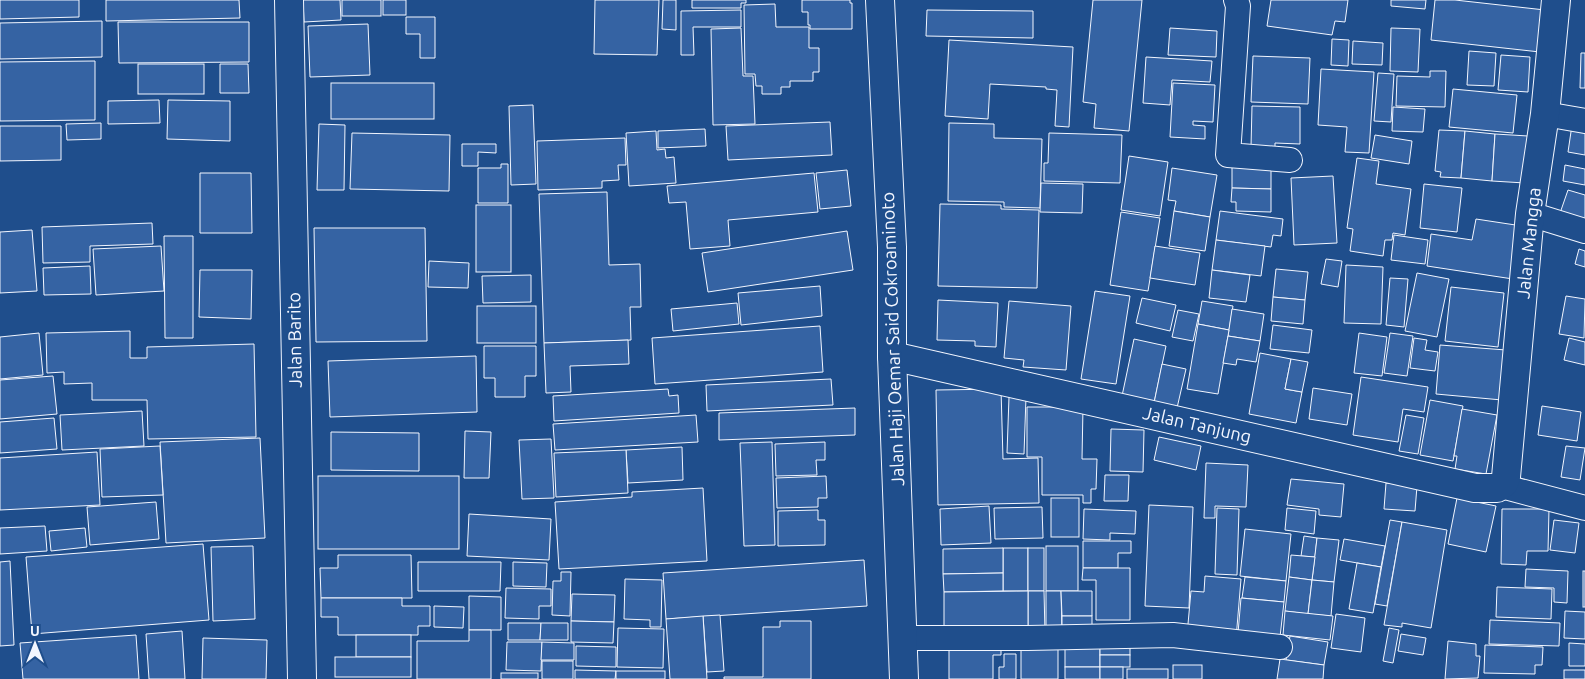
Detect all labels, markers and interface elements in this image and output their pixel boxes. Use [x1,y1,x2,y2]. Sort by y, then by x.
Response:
street label: Jalan Mangga [1512,186,1544,299]
street label: Jalan Haji Oemar Said Cokroaminoto [877,192,907,486]
street label: Jalan Barito [283,292,305,388]
street label: Jalan Tanjung [1141,402,1253,446]
north arrow [10,619,60,669]
text: U [30,623,40,639]

